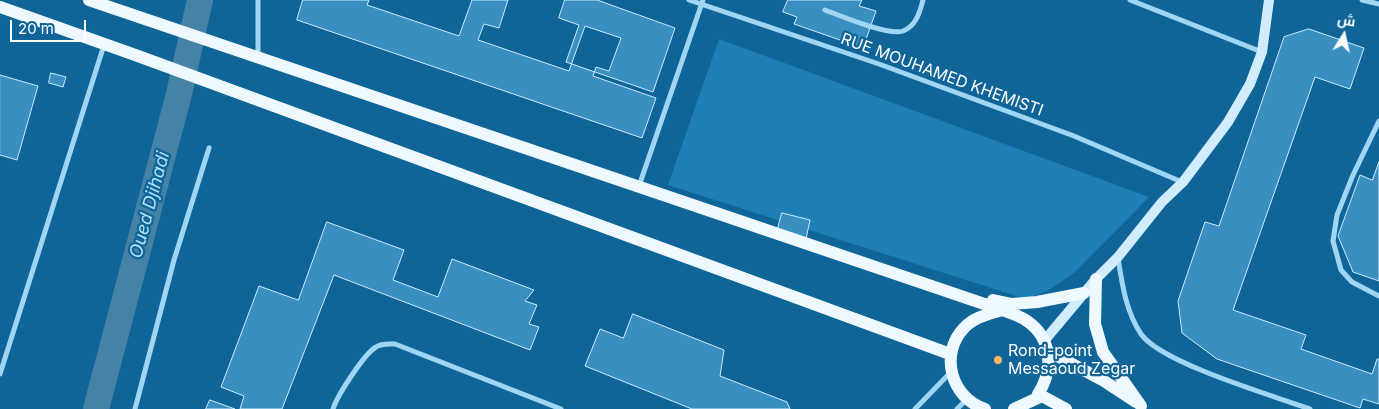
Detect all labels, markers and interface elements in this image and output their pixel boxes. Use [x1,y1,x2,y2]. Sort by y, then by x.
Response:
scale bar [12,10,89,42]
north arrow [1319,10,1369,60]
text: ش [1336,10,1357,30]
text: 20 m [18,19,54,38]
street label: RUE MOUHAMED KHEMISTI [838,29,1046,121]
water label: Oued Djihadi [125,149,175,261]
place label: Rond-point Messaoud Zegar [1008,341,1135,379]
marker: Rond-point Messaoud Zegar [992,354,1004,366]

